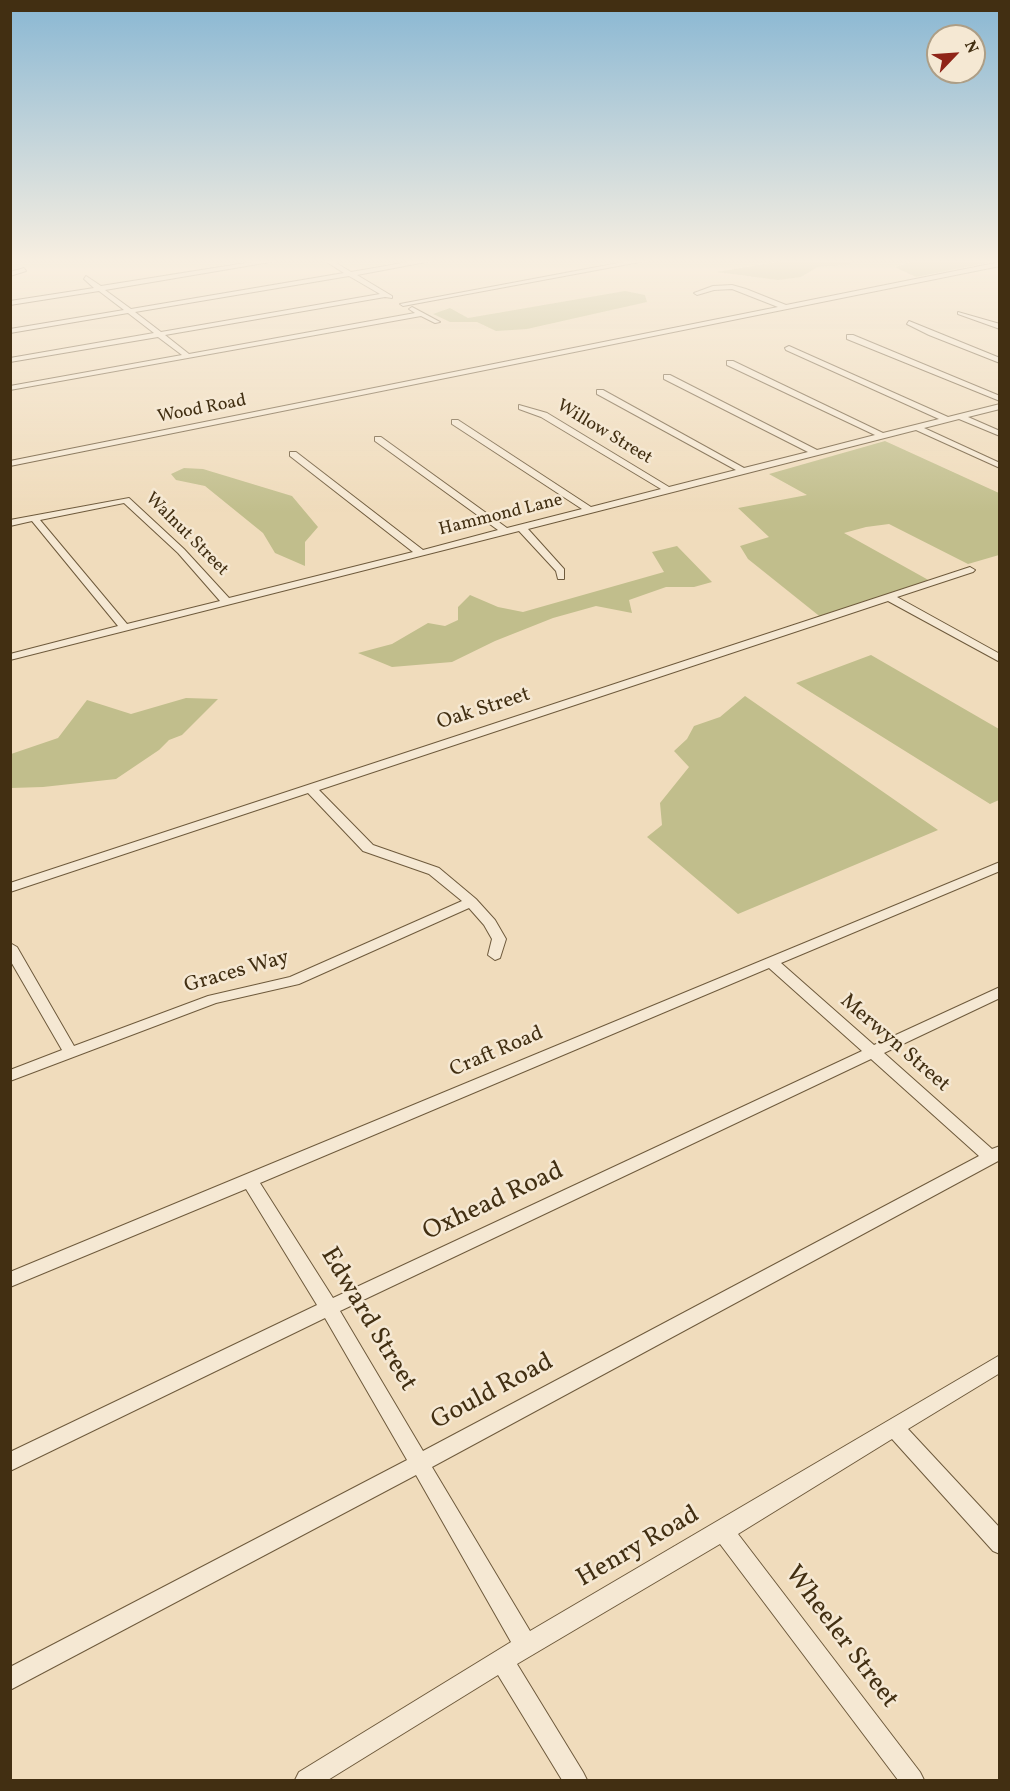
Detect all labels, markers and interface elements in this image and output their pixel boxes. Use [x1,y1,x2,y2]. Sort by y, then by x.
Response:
north arrow [926,24,986,84]
text: N [958,37,983,57]
street label: Wood Road [156,391,248,429]
street label: Willow Street [552,396,656,470]
street label: Walnut Street [140,489,232,581]
street label: Hammond Lane [437,490,565,542]
street label: Oak Street [434,683,534,737]
street label: Graces Way [182,946,292,1000]
street label: Merwyn Street [834,989,954,1099]
street label: Craft Road [446,1022,548,1084]
street label: Oxhead Road [419,1157,569,1249]
street label: Edward Street [312,1242,422,1398]
street label: Gould Road [427,1348,559,1438]
street label: Henry Road [572,1500,706,1596]
street label: Wheeler Street [776,1561,904,1715]

